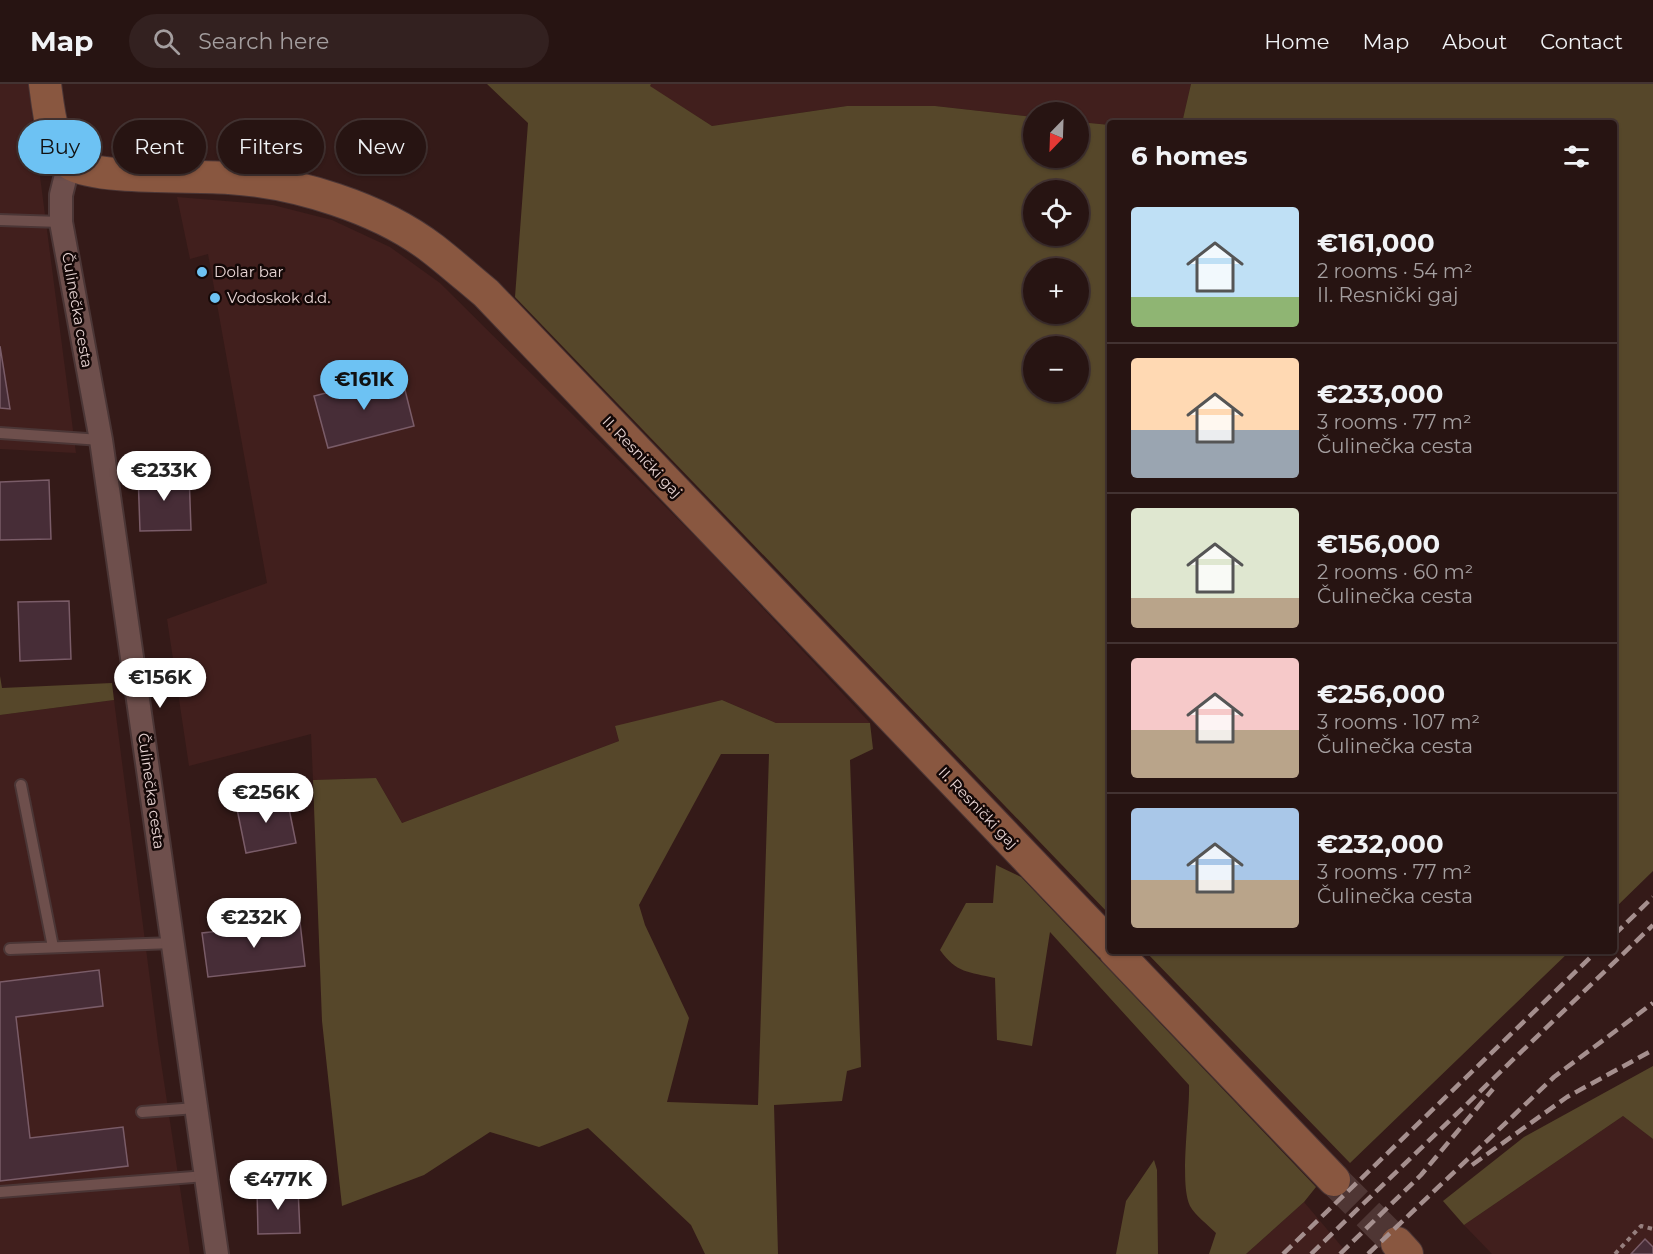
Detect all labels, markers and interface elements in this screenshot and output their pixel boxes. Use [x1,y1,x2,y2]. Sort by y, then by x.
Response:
search box [129,14,549,68]
text: Map [30,24,93,58]
icon: search [150,25,183,58]
text: Search here [198,28,329,55]
text: Home [1264,29,1329,54]
text: Map [1362,29,1409,54]
text: About [1442,29,1507,54]
text: Contact [1540,29,1623,54]
north arrow [1023,102,1089,168]
map controls [1023,102,1089,402]
chip: Buy [18,120,101,174]
chip: Rent [113,120,206,174]
chip: Filters [218,120,324,174]
chip: New [336,120,426,174]
text: 6 homes [1131,140,1248,172]
icon: filters [1560,140,1593,173]
button: locate [1023,180,1089,246]
text: €161,000 [1317,227,1435,259]
icon: home [1179,231,1251,303]
street label: Čulinečka cesta [58,251,97,369]
button: + [1023,258,1089,324]
text: 2 rooms · 54 m² [1317,259,1473,283]
place label: Dolar bar [214,262,284,281]
marker: Dolar bar [195,265,209,279]
text: II. Resnički gaj [1317,283,1458,307]
place label: Vodoskok d.d. [227,288,330,307]
marker: Vodoskok d.d. [208,291,222,305]
button: − [1023,336,1089,402]
pin: €161K [322,360,406,411]
text: €161K [334,367,394,391]
text: €233,000 [1317,378,1443,410]
icon: home [1179,382,1251,454]
text: 3 rooms · 77 m² [1317,410,1472,434]
street label: II. Resnički gaj [599,412,686,501]
text: Čulinečka cesta [1317,434,1473,458]
pin: €233K [122,451,206,502]
text: €233K [131,458,197,482]
text: €156,000 [1317,528,1440,560]
icon: home [1179,532,1251,604]
text: 2 rooms · 60 m² [1317,560,1473,584]
text: Čulinečka cesta [1317,584,1473,608]
pin: €156K [118,658,202,709]
text: €156K [128,665,192,689]
text: €256,000 [1317,678,1445,710]
icon: home [1179,682,1251,754]
text: 3 rooms · 107 m² [1317,710,1480,734]
street label: Čulinečka cesta [134,732,169,850]
text: Čulinečka cesta [1317,734,1473,758]
street label: II. Resnički gaj [935,763,1022,852]
pin: €256K [224,773,308,824]
text: €256K [232,780,300,804]
text: €232,000 [1317,828,1444,860]
icon: home [1179,832,1251,904]
text: 3 rooms · 77 m² [1317,860,1472,884]
text: Čulinečka cesta [1317,884,1473,908]
pin: €232K [212,898,296,949]
text: €232K [221,905,287,929]
pin: €477K [236,1160,320,1211]
text: €477K [244,1167,312,1191]

